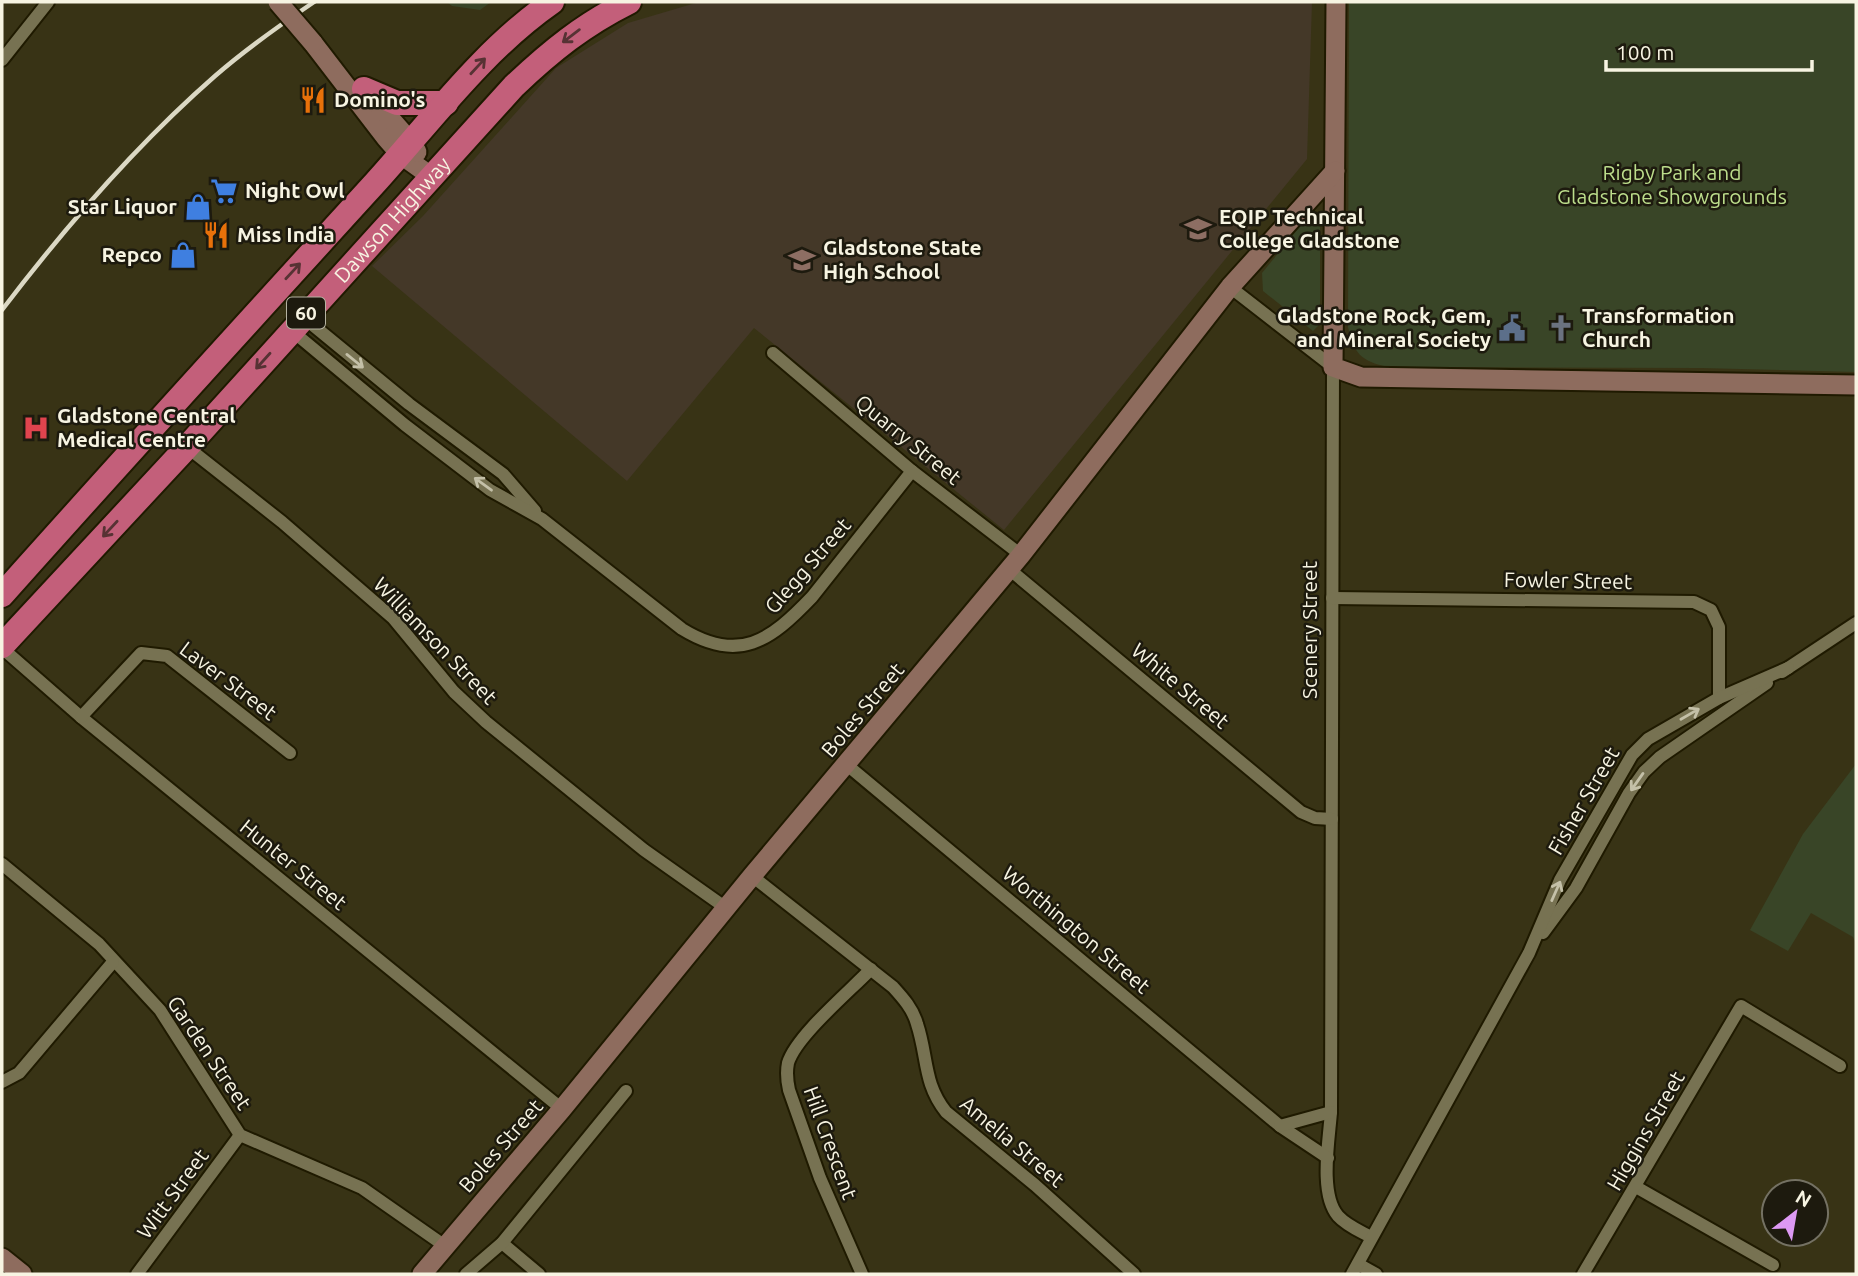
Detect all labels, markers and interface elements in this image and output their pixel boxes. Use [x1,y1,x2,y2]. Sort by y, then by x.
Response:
one-way arrow [561,28,580,43]
scale bar [1606,28,1812,72]
text: 100 m [1616,40,1674,64]
one-way arrow [470,57,486,75]
restaurant icon: Domino's [298,85,328,115]
place label: Domino's [334,87,426,111]
street label: Dawson Highway [329,152,455,287]
park label: Rigby Park and Gladstone Showgrounds [1557,160,1787,208]
supermarket icon: Night Owl [209,176,239,206]
place label: Night Owl [245,178,345,202]
shop icon: Star Liquor [183,192,213,222]
place label: Star Liquor [68,194,177,218]
place label: EQIP Technical College Gladstone [1219,204,1400,252]
school or university icon: EQIP Technical College Gladstone [1183,214,1213,244]
restaurant icon: Miss India [201,220,231,250]
place label: Miss India [237,222,335,246]
place label: Gladstone State High School [823,235,982,283]
shop icon: Repco [168,240,198,270]
place label: Repco [101,242,162,266]
school or university icon: Gladstone State High School [787,245,817,275]
one-way arrow [284,263,301,280]
road number: 60 [287,298,325,328]
place label: Gladstone Rock, Gem, and Mineral Society [1277,303,1491,351]
place label: Transformation Church [1582,303,1735,351]
public building icon: Gladstone Rock, Gem, and Mineral Society [1497,313,1527,343]
church icon: Transformation Church [1546,313,1576,343]
one-way arrow [255,352,271,370]
one-way arrow [346,353,364,368]
street label: Quarry Street [851,389,966,489]
place label: Gladstone Central Medical Centre [57,403,236,451]
hospital icon: Gladstone Central Medical Centre [21,413,51,443]
one-way arrow [474,477,493,491]
street label: Glegg Street [759,513,855,618]
one-way arrow [102,520,118,538]
street label: Scenery Street [1297,561,1321,699]
street label: Fowler Street [1504,567,1632,593]
street label: Williamson Street [369,572,502,709]
street label: Laver Street [176,636,282,724]
street label: White Street [1127,638,1234,733]
street label: Boles Street [816,657,908,761]
one-way arrow [1680,707,1700,721]
street label: Fisher Street [1543,742,1624,859]
one-way arrow [1630,772,1644,791]
street label: Hunter Street [236,814,352,914]
street label: Worthington Street [998,861,1155,998]
one-way arrow [1550,880,1563,902]
street label: Garden Street [163,991,257,1114]
street label: Higgins Street [1601,1067,1689,1194]
street label: Hill Crescent [799,1083,862,1202]
street label: Amelia Street [956,1091,1069,1192]
street label: Boles Street [453,1094,547,1197]
street label: Witt Street [132,1144,213,1243]
north arrow [1760,1178,1830,1248]
text: N [1792,1185,1816,1212]

